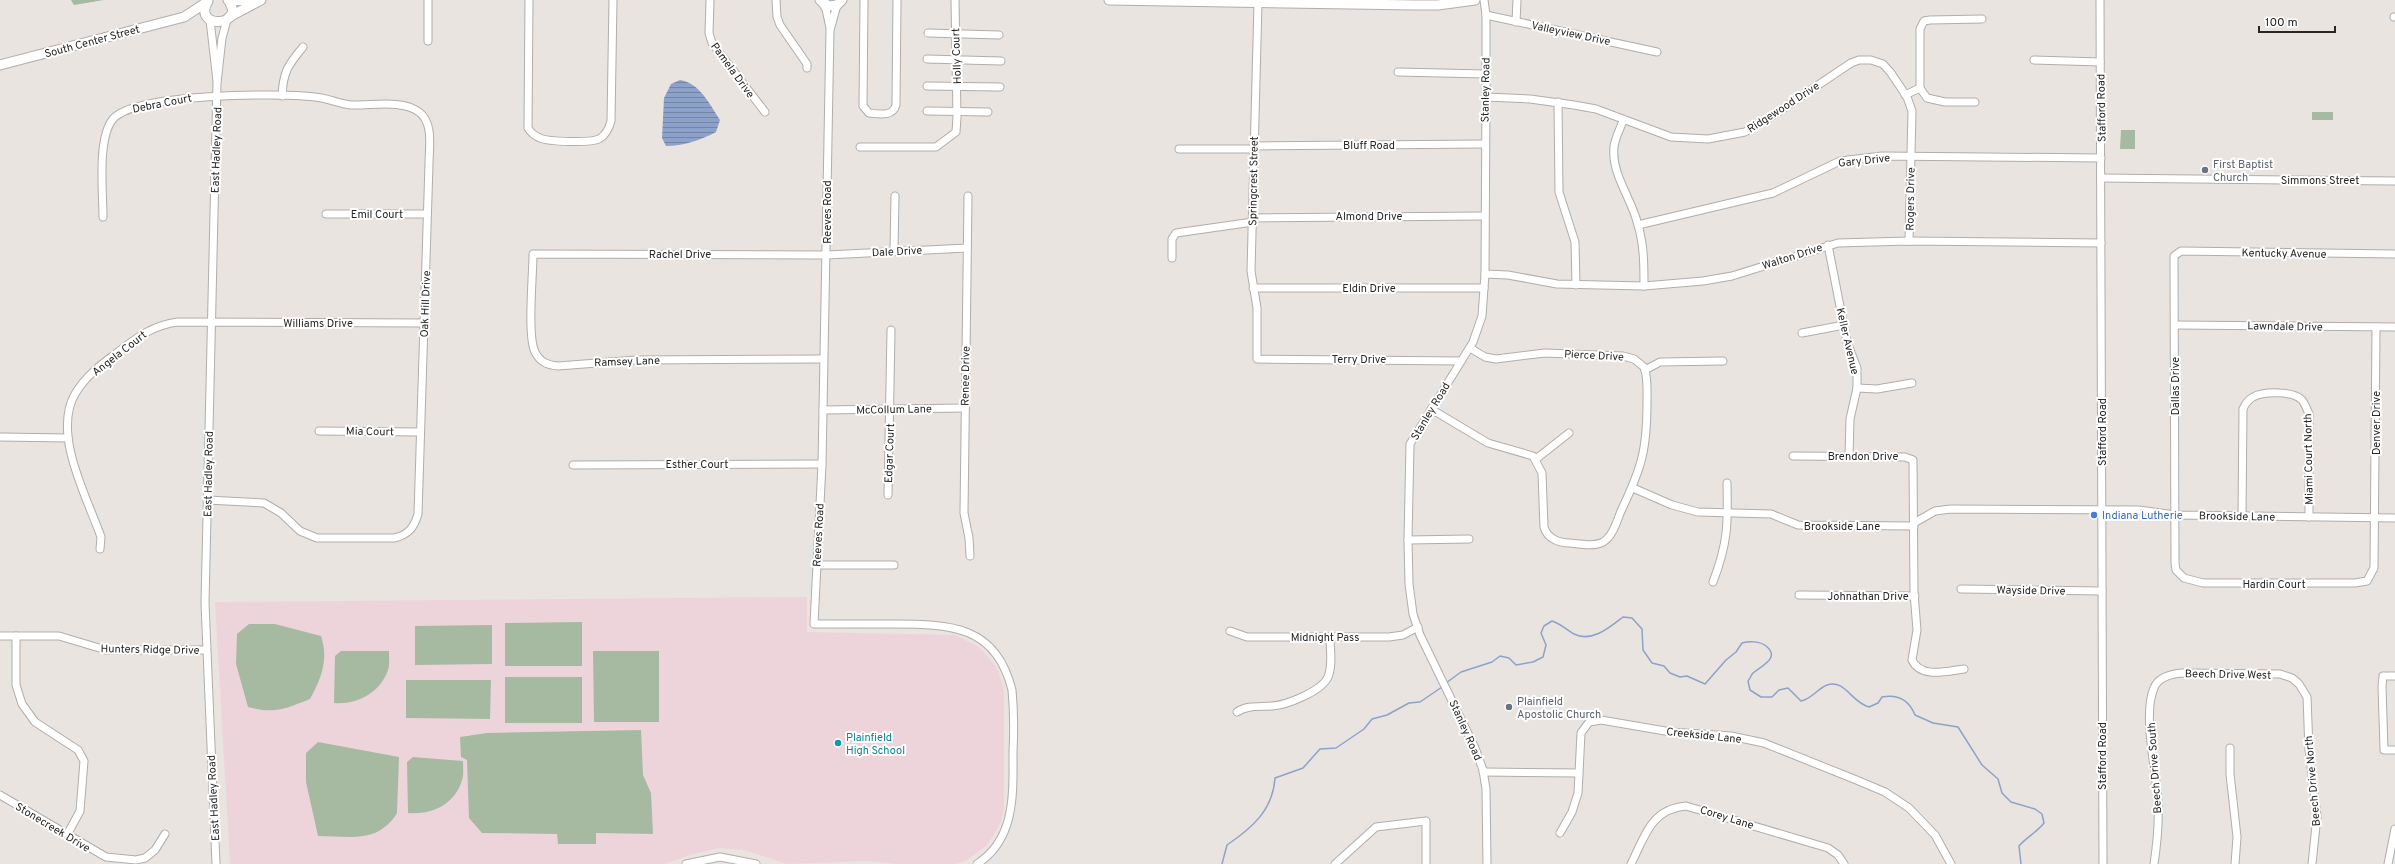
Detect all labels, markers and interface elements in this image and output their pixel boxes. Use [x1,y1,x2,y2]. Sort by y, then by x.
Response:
scale bar [2259,8,2335,34]
text: 100 m [2265,15,2298,31]
street label: Valleyview Drive [1530,19,1612,49]
street label: South Center Street [43,23,141,61]
street label: Holly Court [949,28,965,84]
street label: Pamela Drive [707,40,757,101]
street label: Stanley Road [1478,57,1494,123]
street label: Stafford Road [2094,74,2110,142]
street label: Ridgewood Drive [1745,79,1822,136]
street label: Debra Court [131,91,193,117]
street label: East Hadley Road [209,107,225,193]
street label: Springcrest Street [1246,136,1262,226]
street label: Bluff Road [1343,139,1395,153]
street label: Gary Drive [1837,151,1891,171]
place label: First Baptist Church [2213,158,2273,185]
marker: First Baptist Church [2200,165,2210,175]
street label: Rogers Drive [1903,167,1919,231]
street label: Simmons Street [2281,174,2359,188]
street label: Reeves Road [821,180,835,244]
street label: Emil Court [351,208,403,222]
street label: Almond Drive [1335,210,1403,224]
street label: Walton Drive [1760,241,1824,273]
street label: Dale Drive [871,244,923,260]
street label: Kentucky Avenue [2241,246,2327,262]
street label: Rachel Drive [649,248,711,262]
street label: Oak Hill Drive [418,270,434,338]
street label: Eldin Drive [1342,282,1396,296]
street label: Keller Avenue [1833,307,1861,376]
street label: Williams Drive [283,317,353,331]
street label: Lawndale Drive [2247,319,2323,335]
street label: Angela Court [90,328,150,379]
street label: Renee Drive [958,346,974,406]
street label: Pierce Drive [1564,347,1624,365]
street label: Terry Drive [1332,353,1386,367]
street label: Ramsey Lane [594,354,660,370]
street label: Dallas Drive [2169,357,2183,415]
street label: Stanley Road [1408,380,1454,443]
street label: Denver Drive [2370,391,2384,455]
street label: Stafford Road [2096,398,2110,466]
street label: McCollum Lane [856,402,932,418]
street label: Miami Court North [2301,413,2317,505]
street label: Edgar Court [882,423,898,483]
street label: Mia Court [346,425,394,439]
street label: East Hadley Road [201,431,217,517]
street label: Brendon Drive [1828,450,1898,464]
street label: Esther Court [666,458,728,472]
street label: Reeves Road [810,503,828,567]
place label: Indiana Lutherie [2102,509,2183,523]
street label: Brookside Lane [2199,509,2275,525]
marker: Indiana Lutherie [2089,510,2099,520]
street label: Brookside Lane [1804,520,1880,534]
street label: Hardin Court [2242,578,2306,592]
street label: Wayside Drive [1996,583,2066,599]
street label: Johnathan Drive [1827,590,1909,604]
street label: Midnight Pass [1291,631,1359,645]
street label: Hunters Ridge Drive [100,642,200,658]
street label: Beech Drive West [2185,667,2271,683]
place label: Plainfield Apostolic Church [1517,695,1601,722]
street label: Stanley Road [1445,698,1485,763]
marker: Plainfield Apostolic Church [1504,702,1514,712]
street label: Stafford Road [2096,722,2110,790]
street label: Beech Drive South [2145,722,2165,814]
street label: Creekside Lane [1665,725,1742,747]
place label: Plainfield High School [846,731,905,758]
street label: Beech Drive North [2302,735,2324,827]
marker: Plainfield High School [833,738,843,748]
street label: East Hadley Road [205,755,223,841]
street label: Stonecreek Drive [12,800,93,856]
street label: Corey Lane [1698,803,1755,833]

